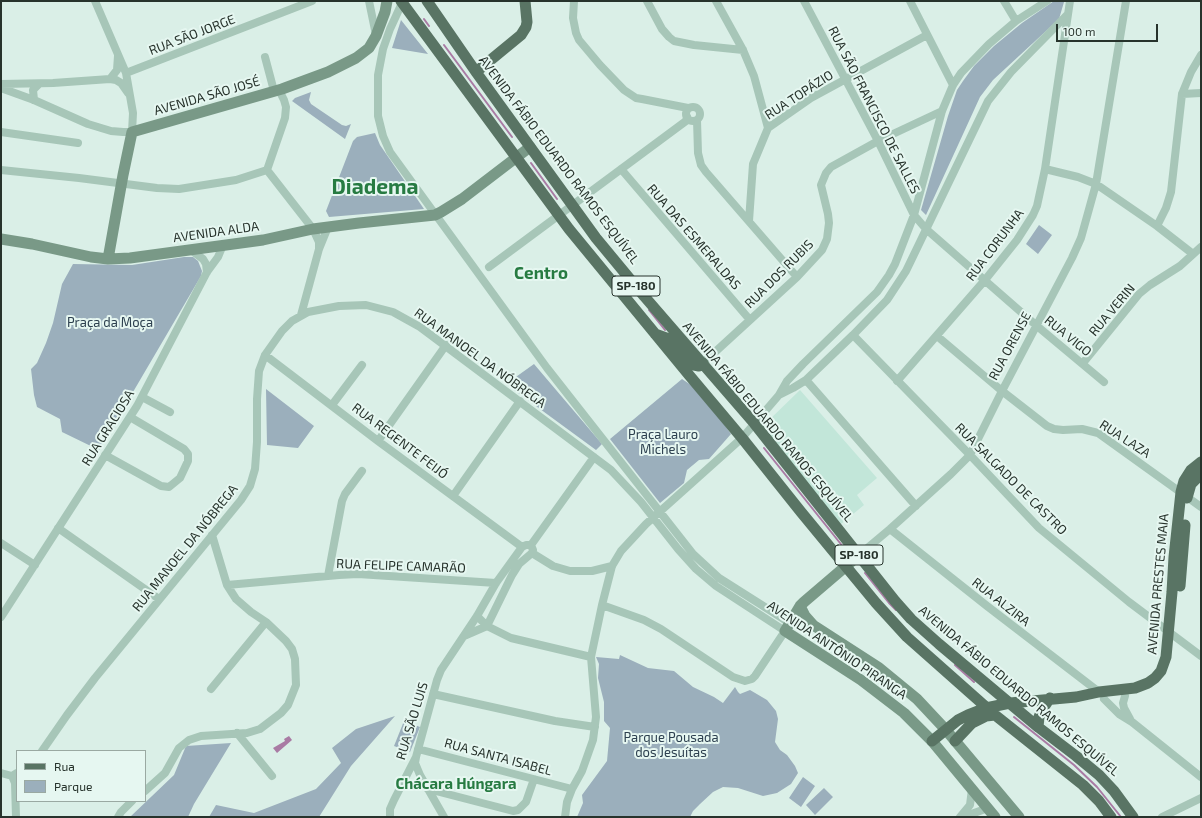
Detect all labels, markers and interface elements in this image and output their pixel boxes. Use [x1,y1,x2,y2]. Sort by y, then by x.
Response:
street label: RUA SÃO JORGE [147,11,237,59]
scale bar [1058,16,1160,42]
street label: RUA SÃO FRANCISCO DE SALLES [825,24,923,196]
text: 100 m [1063,24,1095,38]
street label: AVENIDA FÁBIO EDUARDO RAMOS ESQUÍVEL [475,53,643,267]
street label: RUA TOPÁZIO [762,67,836,123]
street label: AVENIDA SÃO JOSÉ [152,73,262,119]
district label: Diadema [332,174,418,200]
street label: RUA DAS ESMERALDAS [644,181,744,293]
street label: RUA CORUNHA [963,206,1027,284]
street label: AVENIDA ALDA [172,218,260,246]
street label: RUA DOS RUBIS [741,236,817,312]
district label: Centro [514,263,568,283]
road number: SP-180 [612,276,660,296]
street label: RUA VERIN [1086,281,1138,339]
street label: RUA MANOEL DA NÓBREGA [411,305,549,411]
street label: RUA ORENSE [985,309,1035,383]
street label: RUA VIGO [1041,312,1095,360]
park label: Praça da Moça [67,315,153,331]
street label: AVENIDA FÁBIO EDUARDO RAMOS ESQUÍVEL [679,319,857,525]
street label: RUA GRACIOSA [78,387,138,469]
street label: RUA REGENTE FEIJÓ [349,400,451,482]
street label: RUA LAZA [1096,417,1154,461]
street label: RUA SALGADO DE CASTRO [952,420,1070,538]
park label: Praça Lauro Michels [628,427,698,458]
street label: RUA MANOEL DA NÓBREGA [129,481,241,615]
street label: AVENIDA PRESTES MAIA [1144,513,1172,655]
road number: SP-180 [835,545,883,565]
street label: RUA FELIPE CAMARÃO [336,556,466,576]
street label: RUA ALZIRA [969,575,1033,629]
street label: AVENIDA ANTÔNIO PIRANGA [764,597,910,703]
street label: AVENIDA FÁBIO EDUARDO RAMOS ESQUÍVEL [916,602,1122,780]
street label: RUA SÃO LUIS [393,680,431,762]
park label: Parque Pousada dos Jesuítas [623,730,719,761]
street label: RUA SANTA ISABEL [442,735,554,779]
legend [16,750,146,802]
text: Rua [54,759,75,773]
district label: Chácara Húngara [395,775,517,793]
text: Parque [54,779,92,793]

